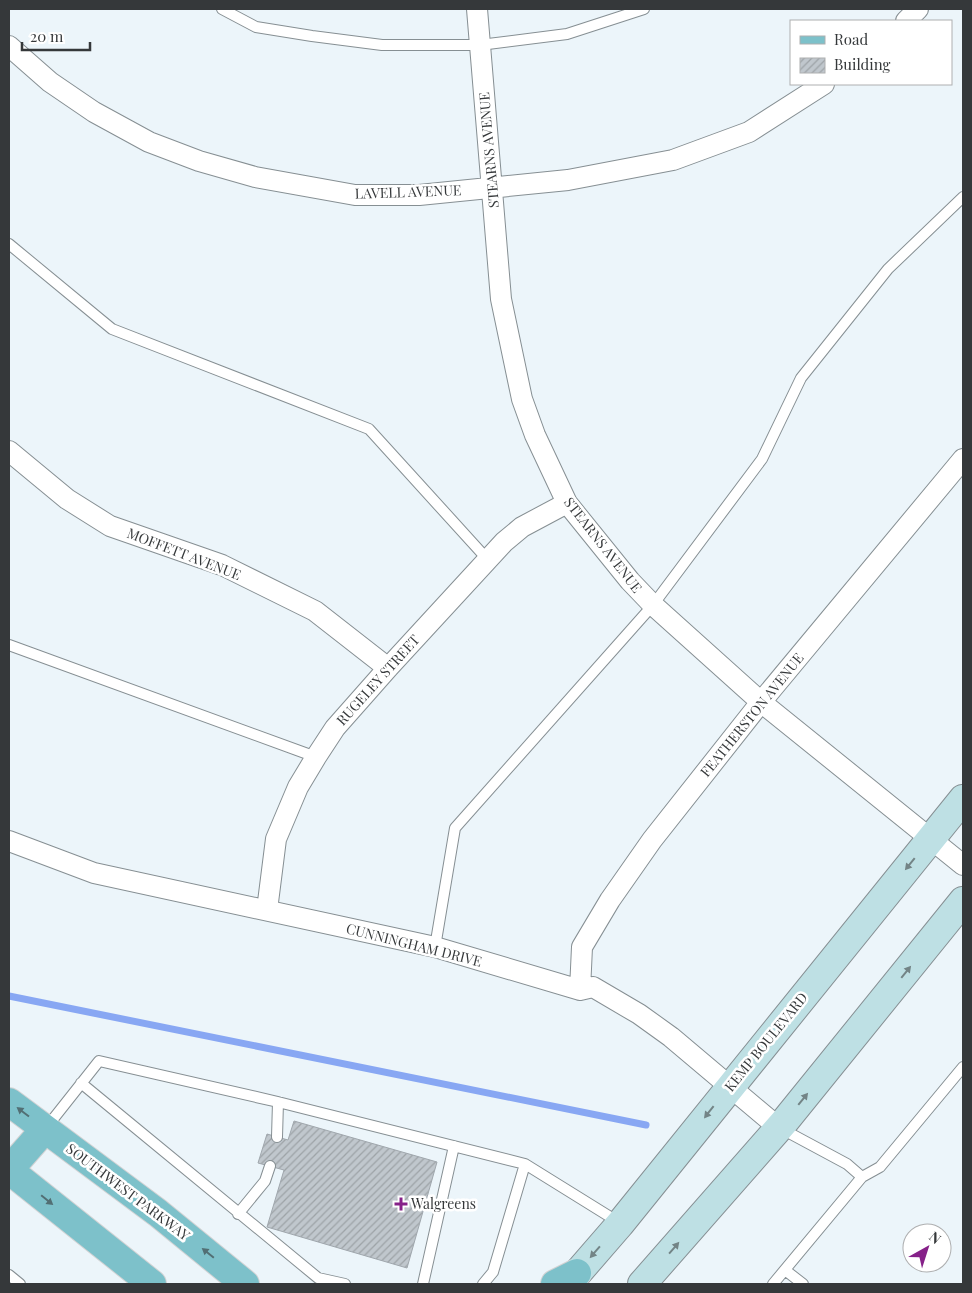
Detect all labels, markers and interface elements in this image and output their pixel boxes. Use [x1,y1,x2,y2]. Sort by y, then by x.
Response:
scale bar [22,20,90,52]
legend [790,20,952,85]
text: 20 m [30,26,64,46]
text: Road [834,29,868,49]
text: Building [834,54,891,74]
street label: STEARNS AVENUE [474,91,503,209]
street label: LAVELL AVENUE [354,180,462,203]
street label: STEARNS AVENUE [560,493,647,596]
street label: MOFFETT AVENUE [125,523,244,584]
street label: RUGELEY STREET [332,630,424,729]
street label: FEATHERSTON AVENUE [696,649,808,781]
one-way arrow [905,857,916,870]
street label: CUNNINGHAM DRIVE [344,918,484,971]
one-way arrow [900,966,911,979]
street label: KEMP BOULEVARD [720,988,811,1095]
one-way arrow [798,1093,809,1106]
one-way arrow [703,1105,714,1118]
one-way arrow [16,1107,30,1117]
street label: SOUTHWEST PARKWAY [63,1139,194,1245]
place label: Walgreens [410,1194,476,1213]
one-way arrow [40,1195,53,1206]
marker: Walgreens [395,1198,407,1210]
north arrow [902,1223,952,1273]
text: N [926,1227,945,1248]
one-way arrow [668,1242,680,1254]
one-way arrow [589,1246,601,1258]
one-way arrow [201,1248,214,1259]

